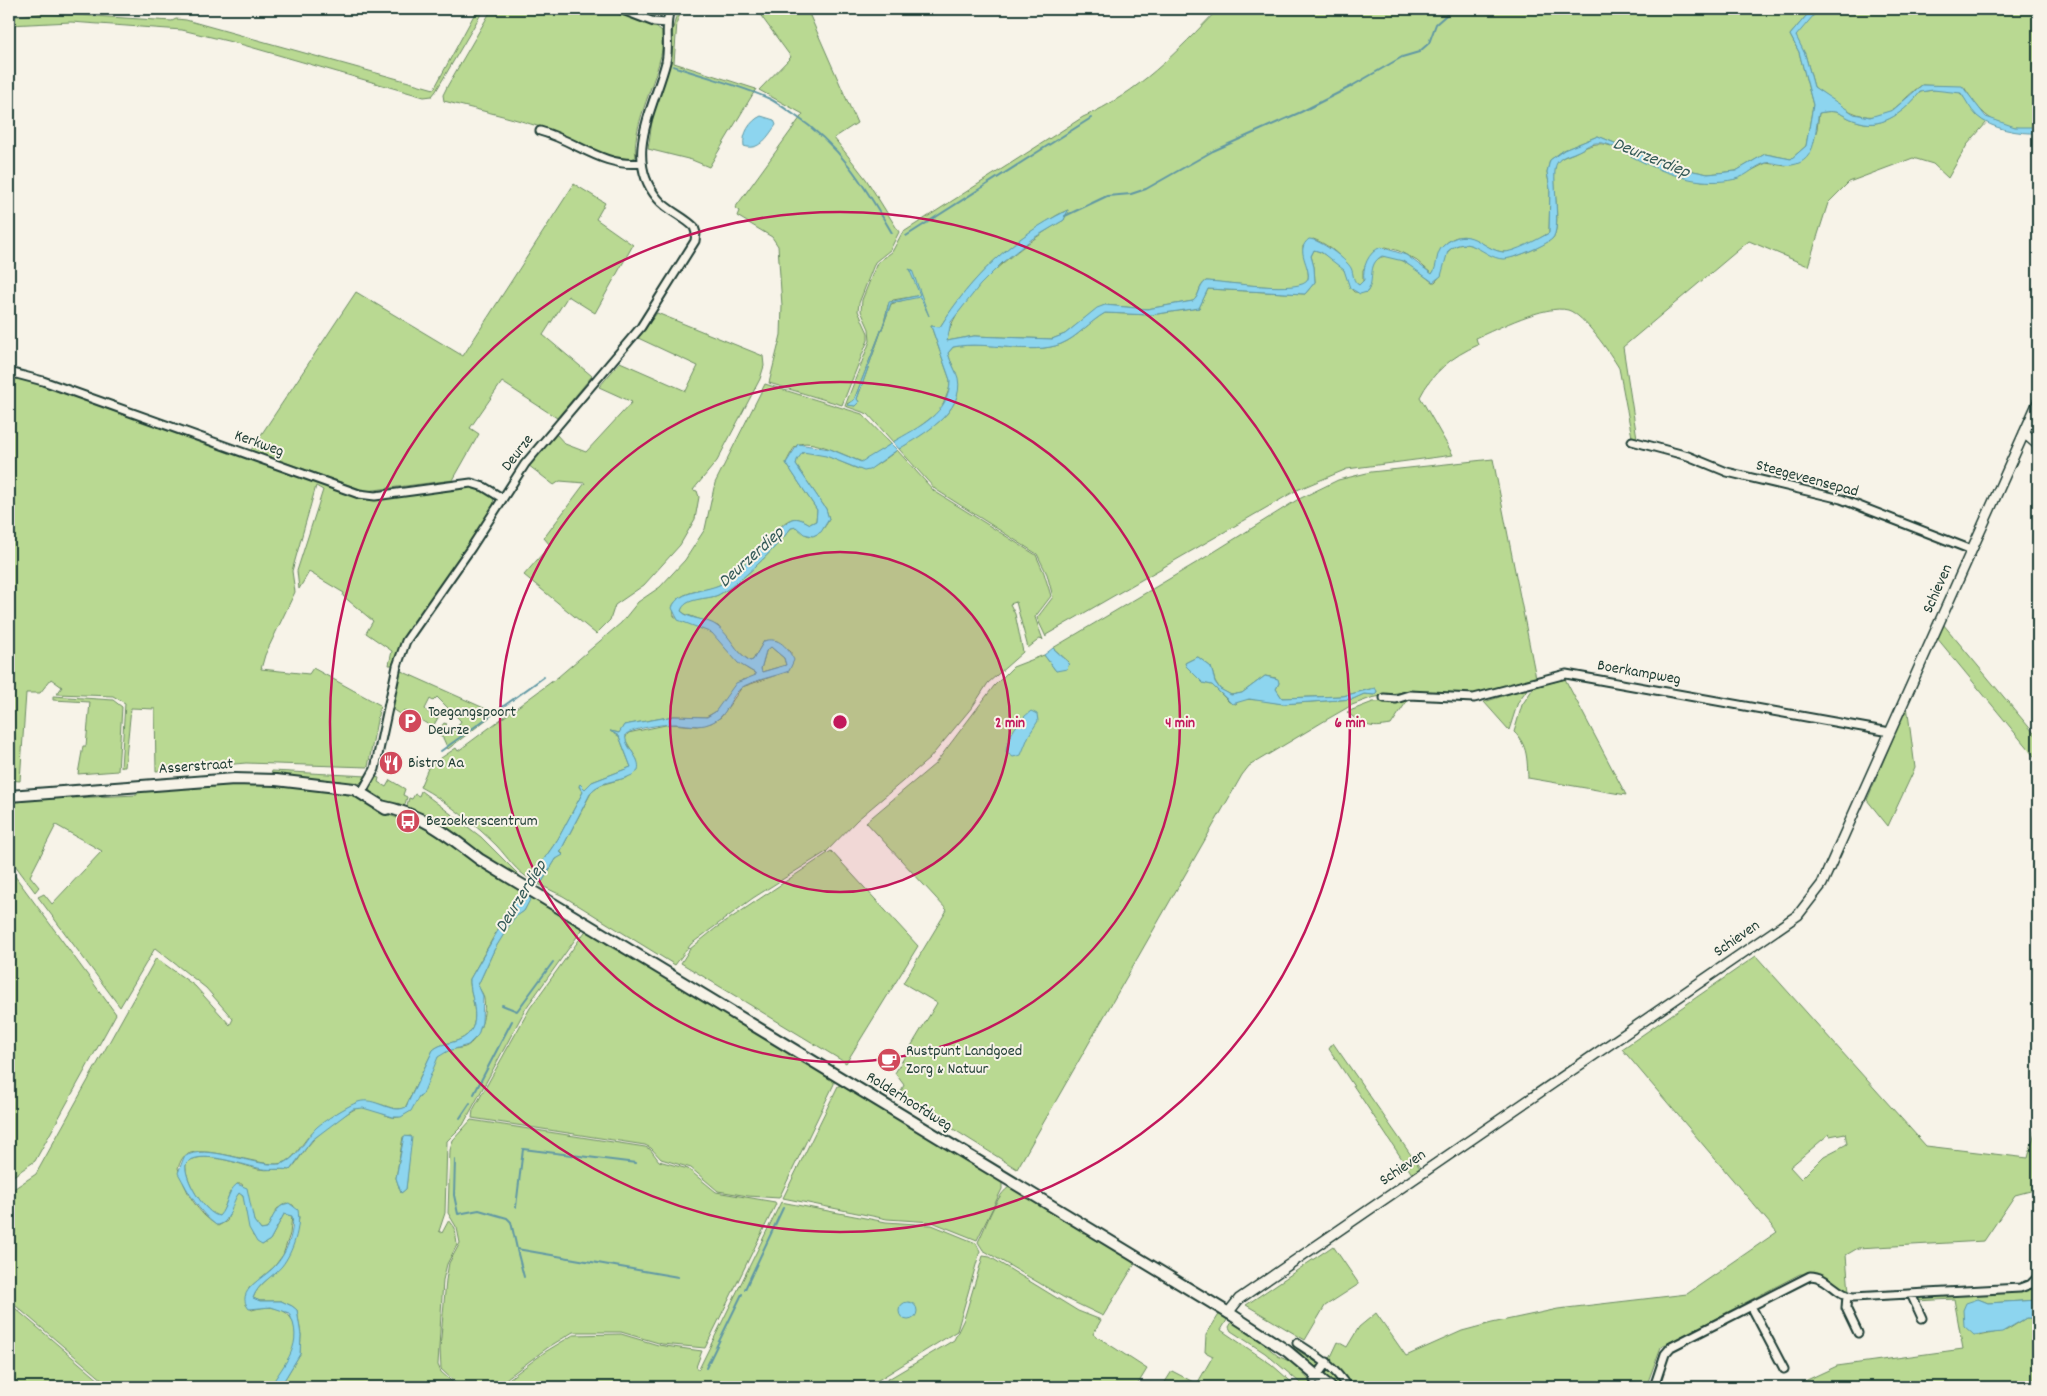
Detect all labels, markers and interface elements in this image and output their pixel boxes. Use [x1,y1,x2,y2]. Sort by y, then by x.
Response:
water label: Deurzerdiep [1609,132,1694,186]
street label: Kerkweg [231,424,287,464]
street label: Deurze [496,430,540,476]
street label: Steegeveensepad [1753,454,1861,504]
water label: Deurzerdiep [714,521,791,594]
street label: Schieven [1917,561,1959,617]
street label: Boerkampweg [1595,654,1683,692]
place label: Toegangspoort Deurze [428,701,516,742]
parking icon: Toegangspoort Deurze [397,708,423,734]
centre of rings [831,713,849,731]
text: 2 min [995,713,1025,735]
text: 4 min [1165,713,1195,735]
text: 6 min [1335,713,1365,735]
restaurant icon: Bistro Aa [378,750,404,776]
place label: Bistro Aa [408,752,465,775]
street label: Asserstraat [158,753,234,781]
bus stop icon: Bezoekerscentrum [395,808,421,834]
place label: Bezoekerscentrum [426,810,538,833]
water label: Deurzerdiep [490,855,554,938]
street label: Schieven [1709,915,1765,963]
place label: Rustpunt Landgoed Zorg & Natuur [906,1040,1022,1081]
cafe icon: Rustpunt Landgoed Zorg & Natuur [876,1047,902,1073]
street label: Rolderhoofdweg [861,1066,957,1138]
street label: Schieven [1375,1144,1431,1192]

